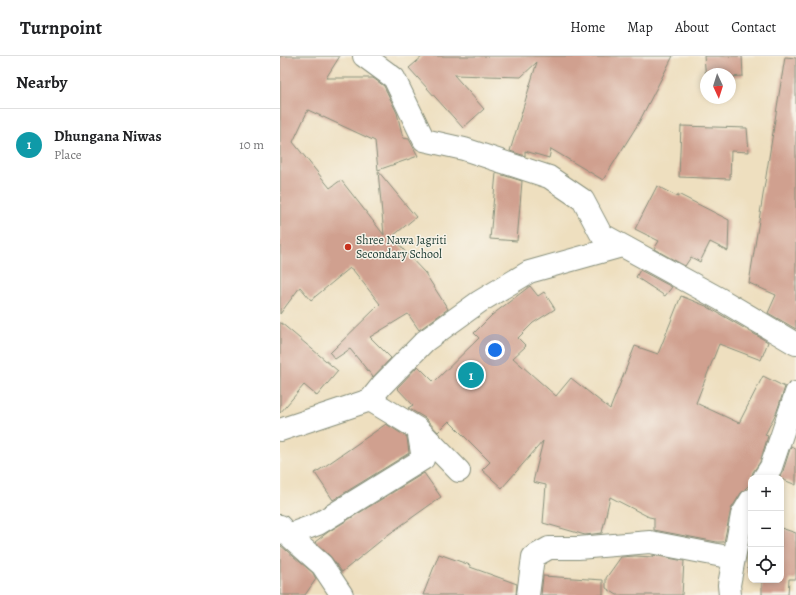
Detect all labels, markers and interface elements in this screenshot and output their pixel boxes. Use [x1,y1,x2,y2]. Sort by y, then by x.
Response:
text: Turnpoint [20,15,102,41]
text: Home [570,18,605,37]
text: Map [627,18,653,37]
text: About [675,18,709,37]
text: Contact [731,18,776,37]
north arrow [700,68,736,104]
text: Nearby [16,71,67,94]
text: Dhungana Niwas [54,126,162,146]
text: 1 [27,136,31,153]
text: 10 m [239,136,264,153]
text: Place [54,146,82,163]
place label: Shree Nawa Jagriti Secondary School [356,232,447,262]
marker: Shree Nawa Jagriti Secondary School [343,242,353,252]
your location [485,340,505,360]
pin: 1 [458,360,484,390]
map controls [748,475,784,583]
button: + [748,475,784,511]
button: − [748,511,784,547]
button: locate [748,547,784,583]

